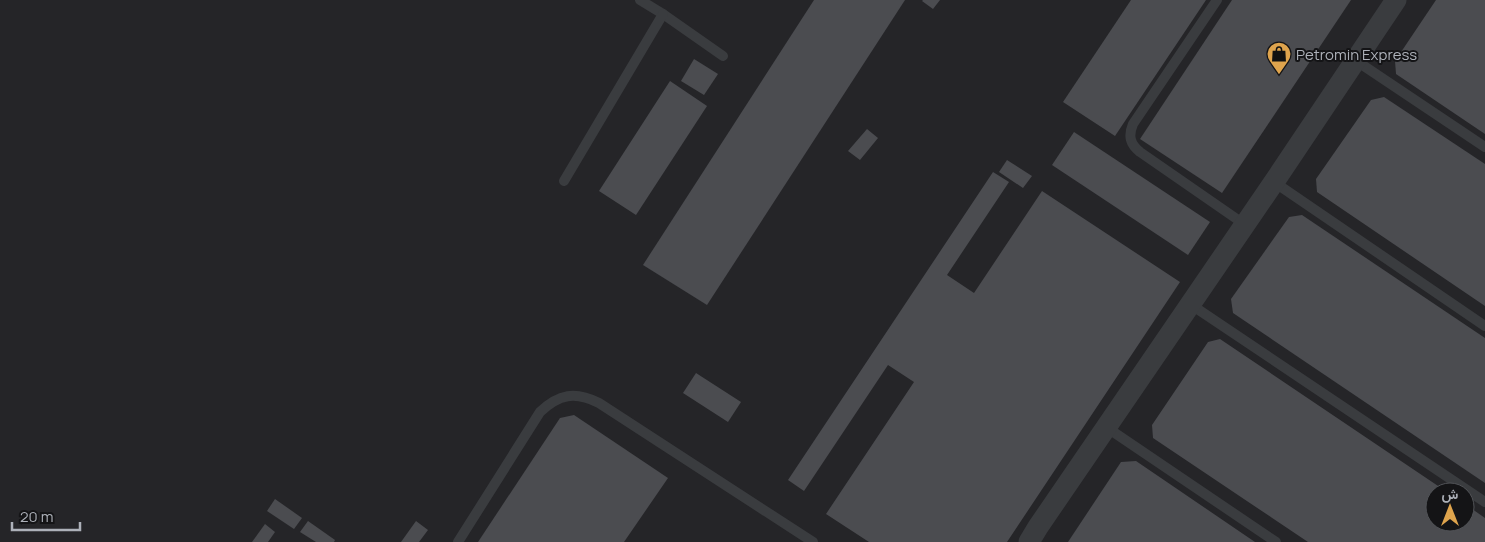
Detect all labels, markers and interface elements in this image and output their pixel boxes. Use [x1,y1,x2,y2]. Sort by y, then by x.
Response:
shop icon: Petromin Express [1266,41,1292,75]
place label: Petromin Express [1296,44,1417,65]
north arrow [1425,482,1475,532]
text: ش [1442,484,1459,503]
scale bar [12,500,80,532]
text: 20 m [20,506,53,527]

